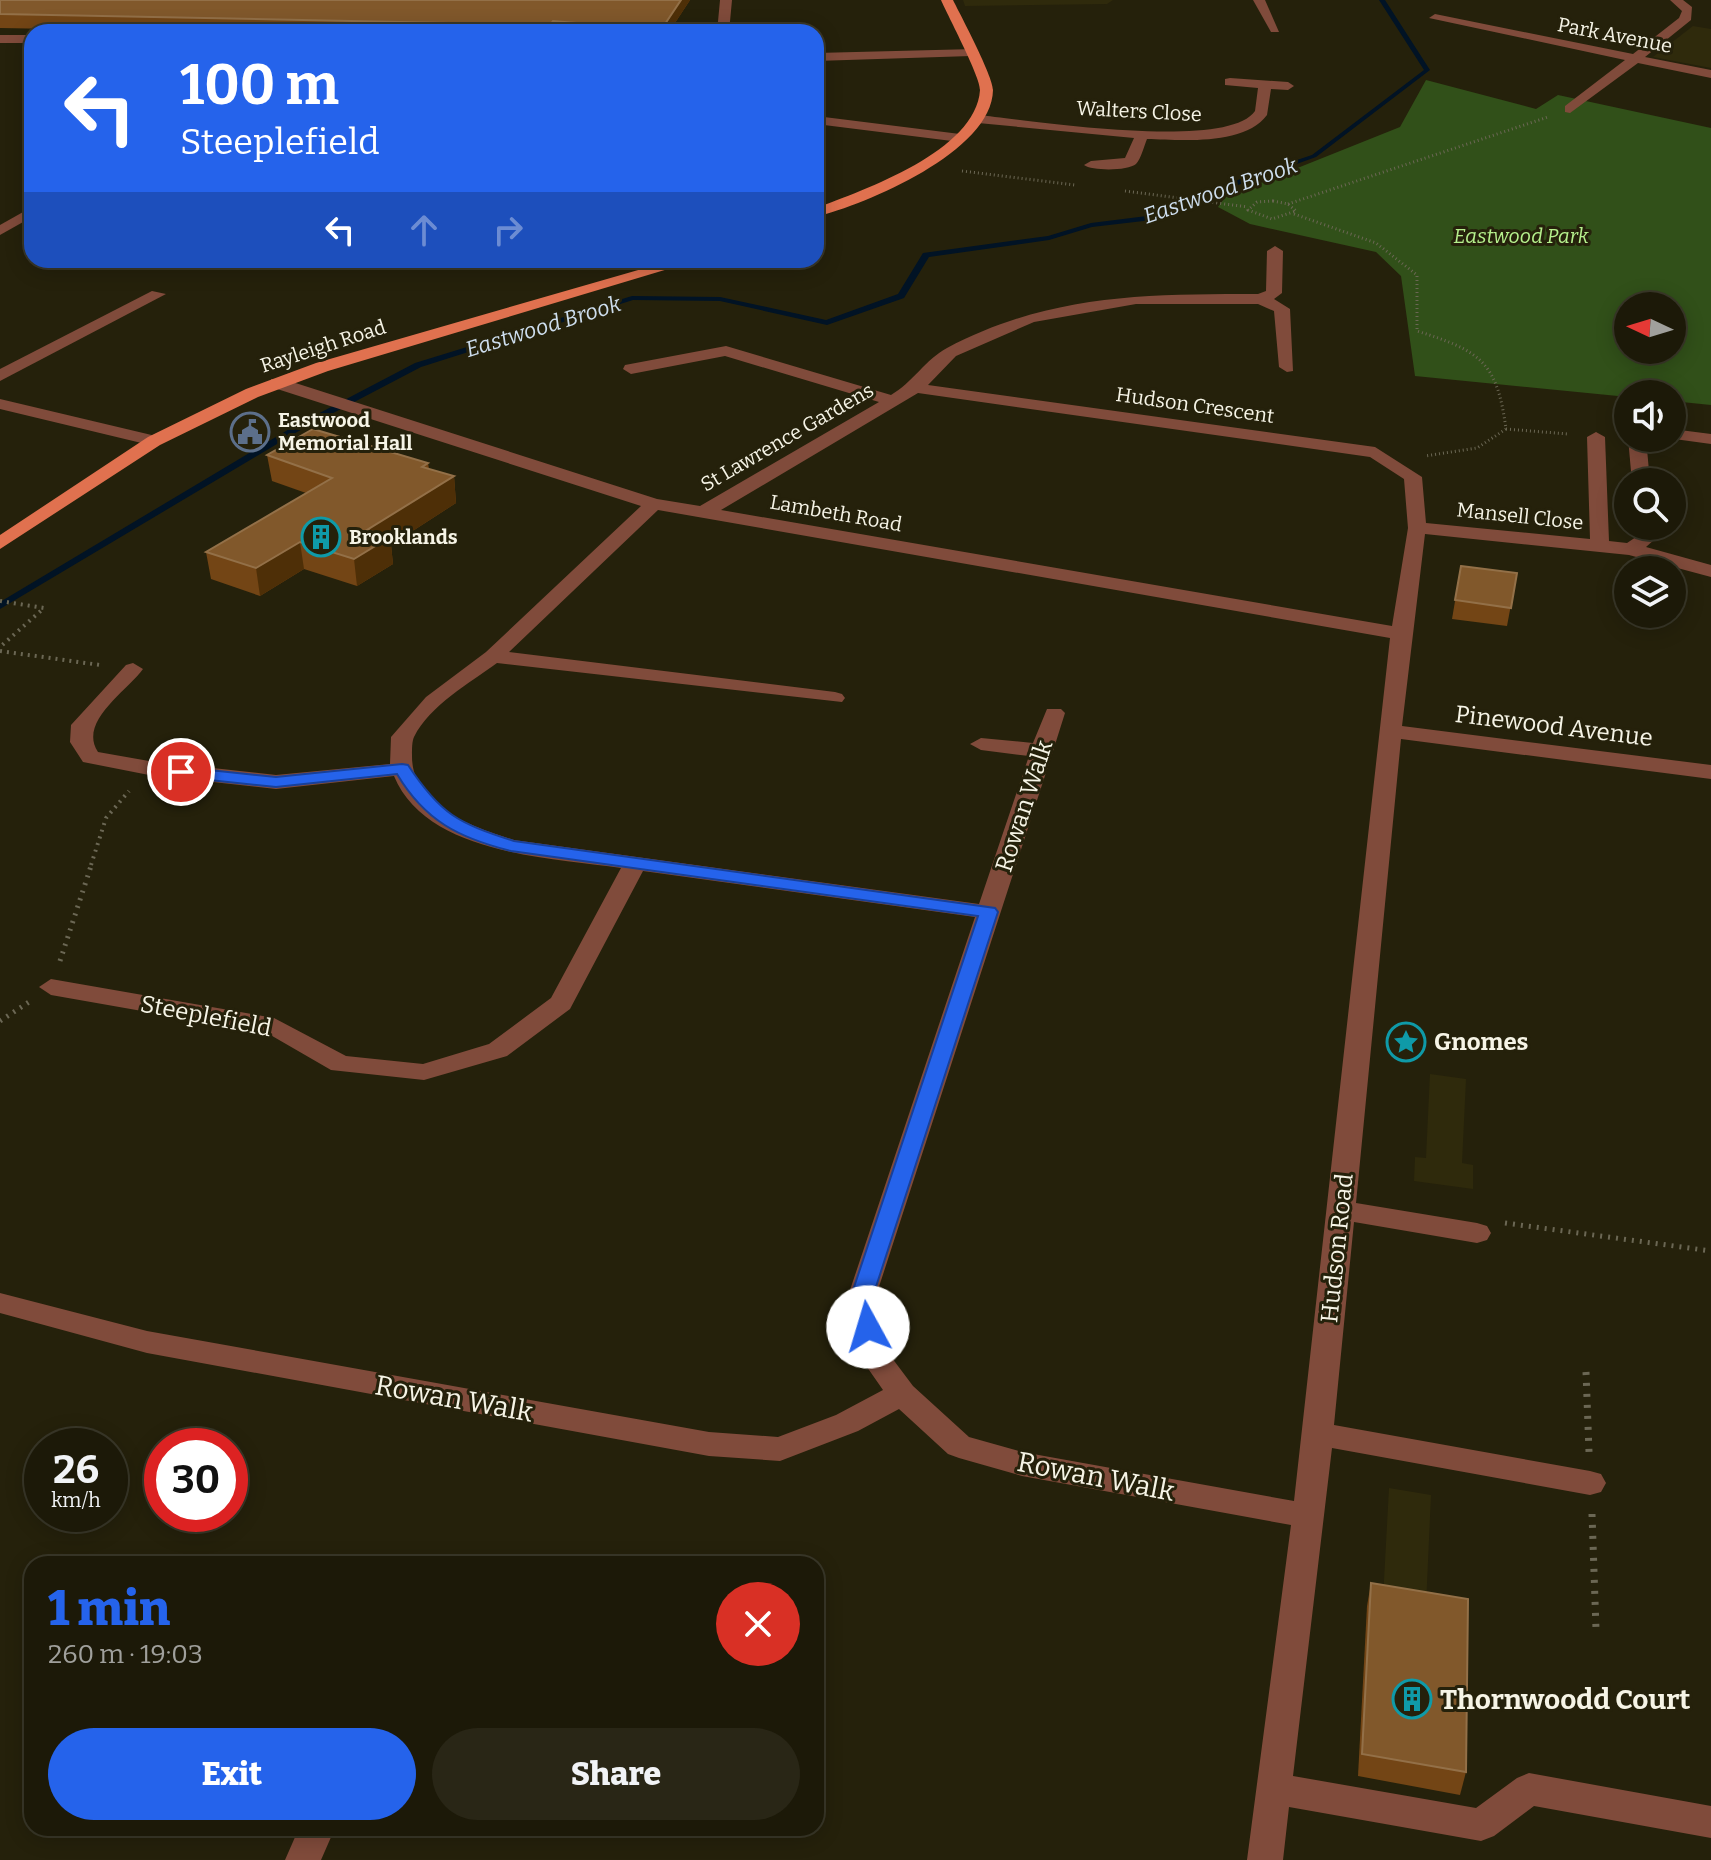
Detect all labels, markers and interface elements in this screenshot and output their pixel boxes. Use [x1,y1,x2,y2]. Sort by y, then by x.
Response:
street label: Park Avenue [1556,12,1674,58]
text: 100 m [180,52,339,119]
icon: left [48,56,152,160]
street label: Walters Close [1076,96,1202,126]
text: Steeplefield [180,120,380,164]
water label: Eastwood Brook [1140,151,1302,229]
icon: left [318,208,362,252]
icon: ahead [402,208,446,252]
icon: right [486,208,530,252]
park label: Eastwood Park [1454,224,1589,248]
water label: Eastwood Brook [462,290,625,363]
north arrow [1614,292,1686,364]
map controls [1614,292,1686,628]
street label: Rayleigh Road [257,314,389,378]
street label: St Lawrence Gardens [696,378,878,496]
button: sound [1614,380,1686,452]
street label: Hudson Crescent [1114,382,1276,428]
place label: Eastwood Memorial Hall [278,408,413,455]
public building icon: Eastwood Memorial Hall [229,411,271,453]
button: search [1614,468,1686,540]
street label: Lambeth Road [768,490,904,536]
street label: Mansell Close [1456,497,1584,535]
building icon: Brooklands [300,516,342,558]
place label: Brooklands [349,525,458,549]
button: layers [1614,556,1686,628]
street label: Pinewood Avenue [1454,700,1654,752]
street label: Rowan Walk [990,736,1059,875]
pin [147,738,215,806]
icon: arrive [159,750,203,794]
street label: Steeplefield [138,990,274,1042]
place icon: Gnomes [1385,1021,1427,1063]
place label: Gnomes [1434,1028,1529,1056]
street label: Hudson Road [1315,1172,1359,1324]
position arrow [826,1285,910,1369]
street label: Rowan Walk [373,1368,535,1429]
speed limit sign: 30 [144,1428,248,1532]
street label: Rowan Walk [1015,1445,1177,1508]
text: 26 [53,1446,99,1494]
text: km/h [51,1488,101,1512]
text: 1 min [48,1580,170,1638]
button: close [716,1582,800,1666]
text: 260 m · 19:03 [48,1639,203,1670]
building icon: Thornwoodd Court [1391,1678,1433,1720]
place label: Thornwoodd Court [1440,1683,1690,1716]
button: Exit [48,1728,416,1820]
button: Share [432,1728,800,1820]

